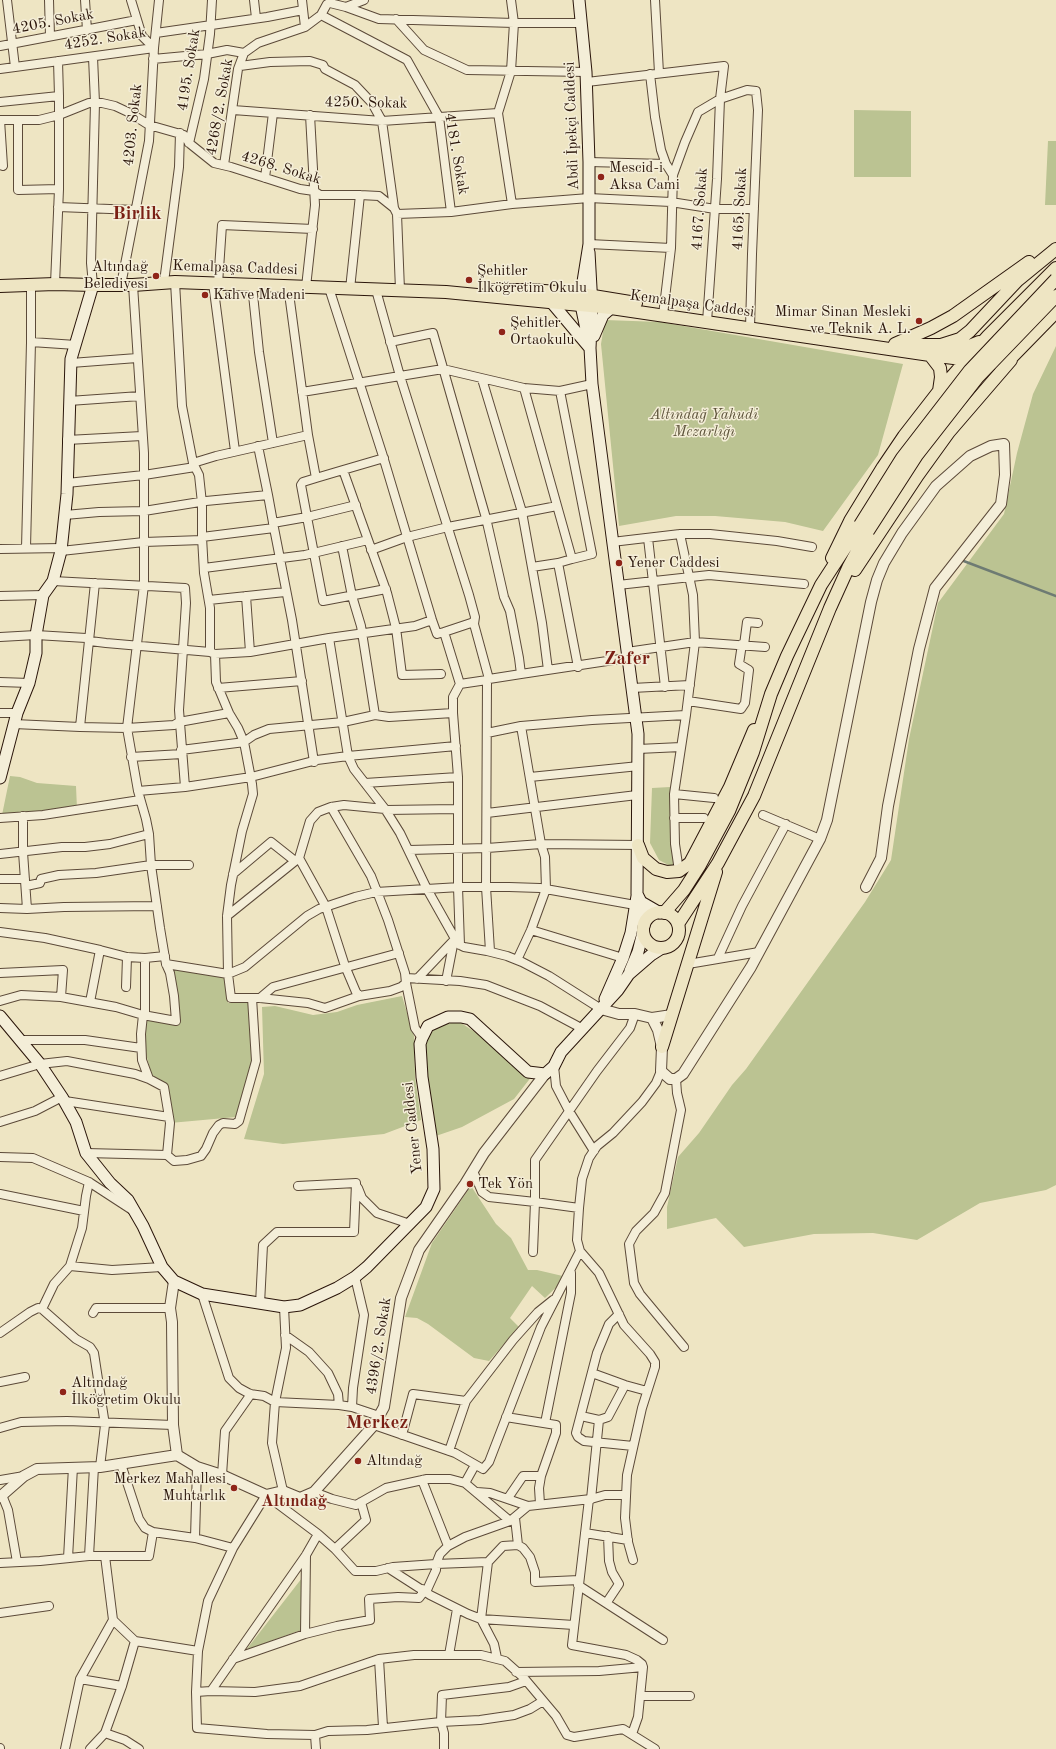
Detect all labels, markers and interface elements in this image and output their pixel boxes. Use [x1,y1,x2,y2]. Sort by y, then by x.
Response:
street label: 4205. Sokak [11,5,95,39]
street label: 4252. Sokak [63,24,147,54]
street label: 4195. Sokak [174,28,204,112]
street label: 4268/2. Sokak [203,57,237,157]
street label: Abdi İpekçi Caddesi [561,61,583,191]
street label: 4203. Sokak [120,83,146,167]
street label: 4250. Sokak [324,93,408,113]
street label: 4181. Sokak [440,112,472,196]
street label: 4268. Sokak [239,147,323,189]
place label: Mescid-i Aksa Cami [609,159,680,194]
street label: 4167. Sokak [688,167,712,251]
street label: 4165. Sokak [729,167,751,251]
marker: Mescid-i Aksa Cami [596,172,606,182]
district label: Birlik [112,203,162,225]
street label: Kemalpaşa Caddesi [172,257,298,279]
place label: Altındağ Belediyesi [83,258,148,293]
place label: Şehitler İlköğretim Okulu [477,262,587,297]
marker: Altındağ Belediyesi [151,271,161,281]
marker: Şehitler İlköğretim Okulu [464,275,474,285]
place label: Kahve Madeni [213,286,305,304]
street label: Kemalpaşa Caddesi [629,286,755,322]
marker: Kahve Madeni [200,290,210,300]
place label: Mimar Sinan Mesleki ve Teknik A. L. [775,303,911,338]
place label: Şehitler Ortaokulu [510,314,575,349]
marker: Mimar Sinan Mesleki ve Teknik A. L. [914,316,924,326]
marker: Şehitler Ortaokulu [497,327,507,337]
park label: Altındağ Yahudi Mezarlığı [650,406,758,441]
place label: Yener Caddesi [627,554,720,572]
marker: Yener Caddesi [614,558,624,568]
district label: Zafer [604,648,650,670]
street label: Yener Caddesi [399,1081,427,1175]
place label: Tek Yön [478,1175,533,1193]
marker: Tek Yön [465,1179,475,1189]
street label: 4396/2. Sokak [362,1296,396,1396]
place label: Altındağ İlköğretim Okulu [71,1374,181,1409]
marker: Altındağ İlköğretim Okulu [58,1387,68,1397]
district label: Merkez [346,1412,408,1434]
place label: Altındağ [366,1452,422,1470]
marker: Altındağ [353,1456,363,1466]
place label: Merkez Mahallesi Muhtarlık [114,1470,226,1505]
marker: Merkez Mahallesi Muhtarlık [229,1483,239,1493]
district label: Altındağ [261,1492,327,1512]

